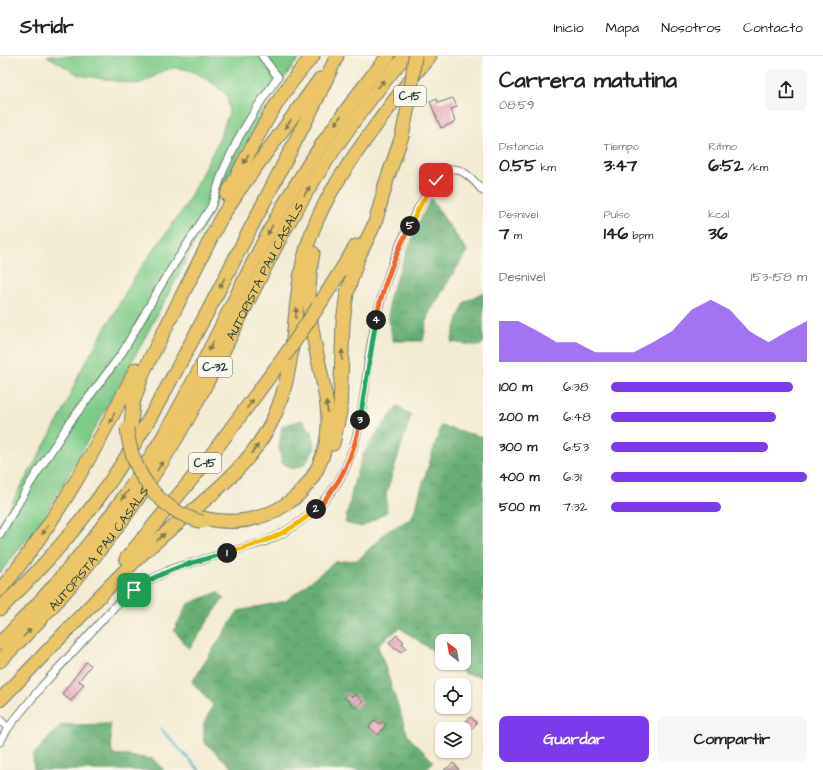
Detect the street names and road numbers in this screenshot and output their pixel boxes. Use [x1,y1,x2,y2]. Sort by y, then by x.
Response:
road number: C-15 [394,86,426,106]
street label: AUTOPISTA PAU CASALS [222,199,309,344]
road number: C-32 [198,357,232,377]
road number: C-15 [189,453,221,473]
street label: AUTOPISTA PAU CASALS [45,483,154,615]

